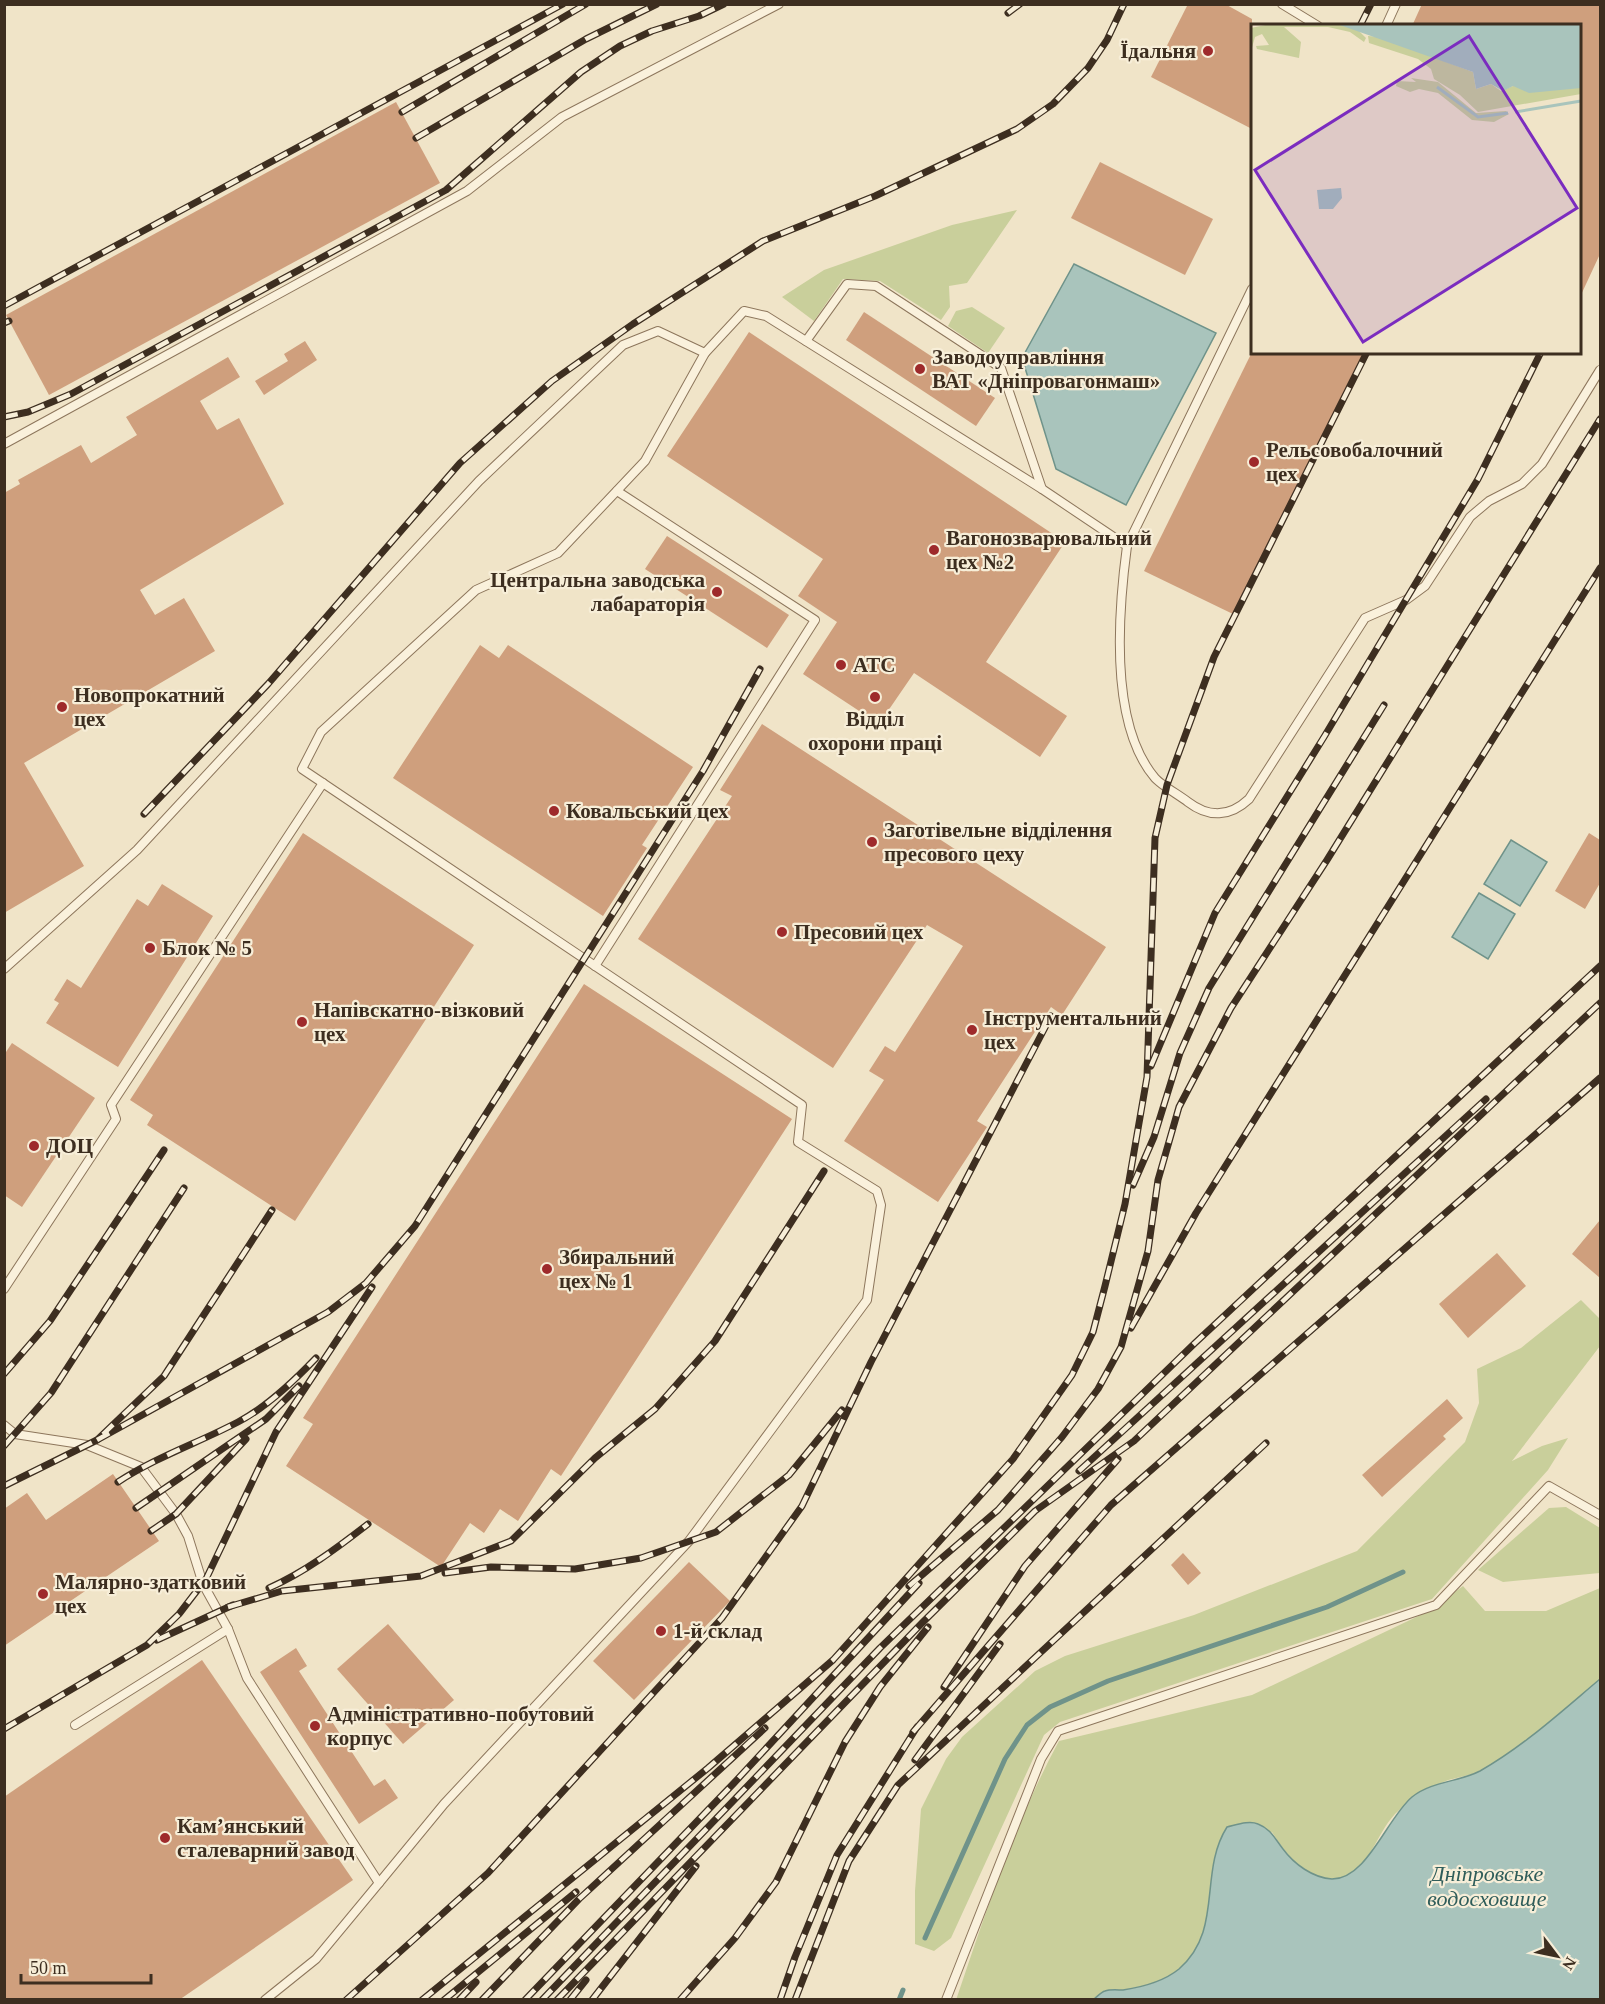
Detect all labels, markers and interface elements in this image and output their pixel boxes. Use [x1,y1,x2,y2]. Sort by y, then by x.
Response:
inset map [1251,24,1581,354]
place label: Їдальня [1120,39,1196,63]
marker: Їдальня [1201,44,1215,58]
place label: Заводоуправління ВАТ «Дніпровагонмаш» [932,345,1160,393]
marker: Заводоуправління ВАТ «Дніпровагонмаш» [913,362,927,376]
place label: Рельсовобалочний цех [1266,438,1443,486]
marker: Рельсовобалочний цех [1247,455,1261,469]
place label: Вагонозварювальний цех №2 [946,526,1152,574]
marker: Вагонозварювальний цех №2 [927,543,941,557]
place label: Центральна заводська лабараторія [490,568,705,616]
marker: Центральна заводська лабараторія [710,585,724,599]
place label: АТС [853,653,896,677]
marker: АТС [834,658,848,672]
place label: Новопрокатний цех [74,683,225,731]
marker: Відділ охорони праці [868,690,882,704]
marker: Новопрокатний цех [55,700,69,714]
place label: Відділ охорони праці [808,707,942,755]
place label: Ковальський цех [566,799,729,823]
marker: Ковальський цех [547,804,561,818]
place label: Заготівельне відділення пресового цеху [884,818,1112,866]
marker: Заготівельне відділення пресового цеху [865,835,879,849]
place label: Пресовий цех [794,920,924,944]
marker: Пресовий цех [775,925,789,939]
place label: Блок № 5 [162,936,252,960]
marker: Блок № 5 [143,941,157,955]
place label: Напівскатно-візковий цех [314,998,524,1046]
place label: Інструментальний цех [984,1006,1162,1054]
marker: Напівскатно-візковий цех [295,1015,309,1029]
marker: Інструментальний цех [965,1023,979,1037]
place label: ДОЦ [46,1134,93,1158]
marker: ДОЦ [27,1139,41,1153]
place label: Збиральний цех № 1 [559,1245,674,1293]
marker: Збиральний цех № 1 [540,1262,554,1276]
place label: Малярно-здатковий цех [55,1570,246,1618]
marker: Малярно-здатковий цех [36,1587,50,1601]
place label: 1-й склад [673,1619,763,1643]
marker: 1-й склад [654,1624,668,1638]
place label: Адміністративно-побутовий корпус [327,1702,594,1750]
marker: Адміністративно-побутовий корпус [308,1719,322,1733]
place label: Кам’янський сталеварний завод [177,1814,355,1862]
marker: Кам’янський сталеварний завод [158,1831,172,1845]
water label: Дніпровське водосховище [1427,1861,1547,1911]
north arrow [1527,1926,1587,1986]
scale bar [21,1947,152,1985]
text: N [1559,1954,1580,1973]
text: 50 m [30,1958,67,1978]

